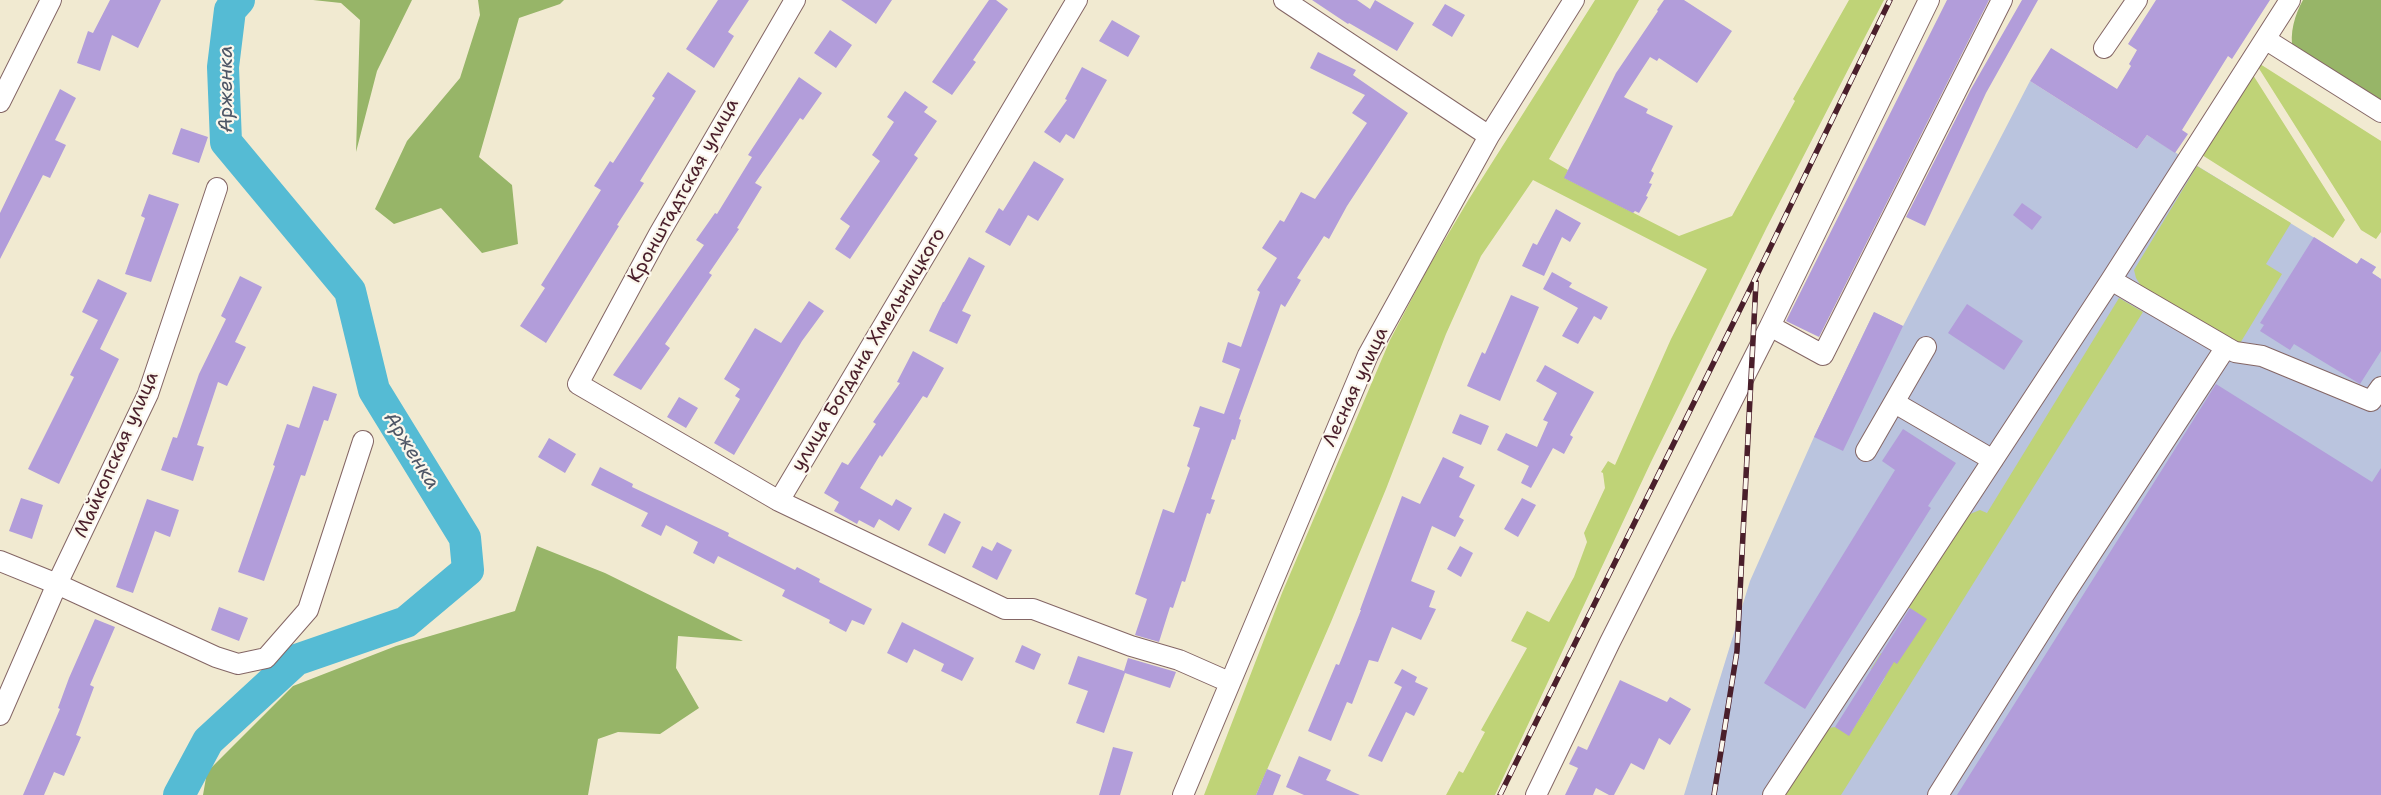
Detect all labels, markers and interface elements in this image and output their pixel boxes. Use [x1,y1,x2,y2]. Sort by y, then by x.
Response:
water label: Арженка [215,46,239,132]
street label: Кронштадтская улица [624,95,744,287]
street label: улица Богдана Хмельницкого [787,224,951,476]
street label: Лесная улица [1318,324,1394,450]
street label: Майкопская улица [70,368,164,542]
water label: Арженка [378,408,444,494]

